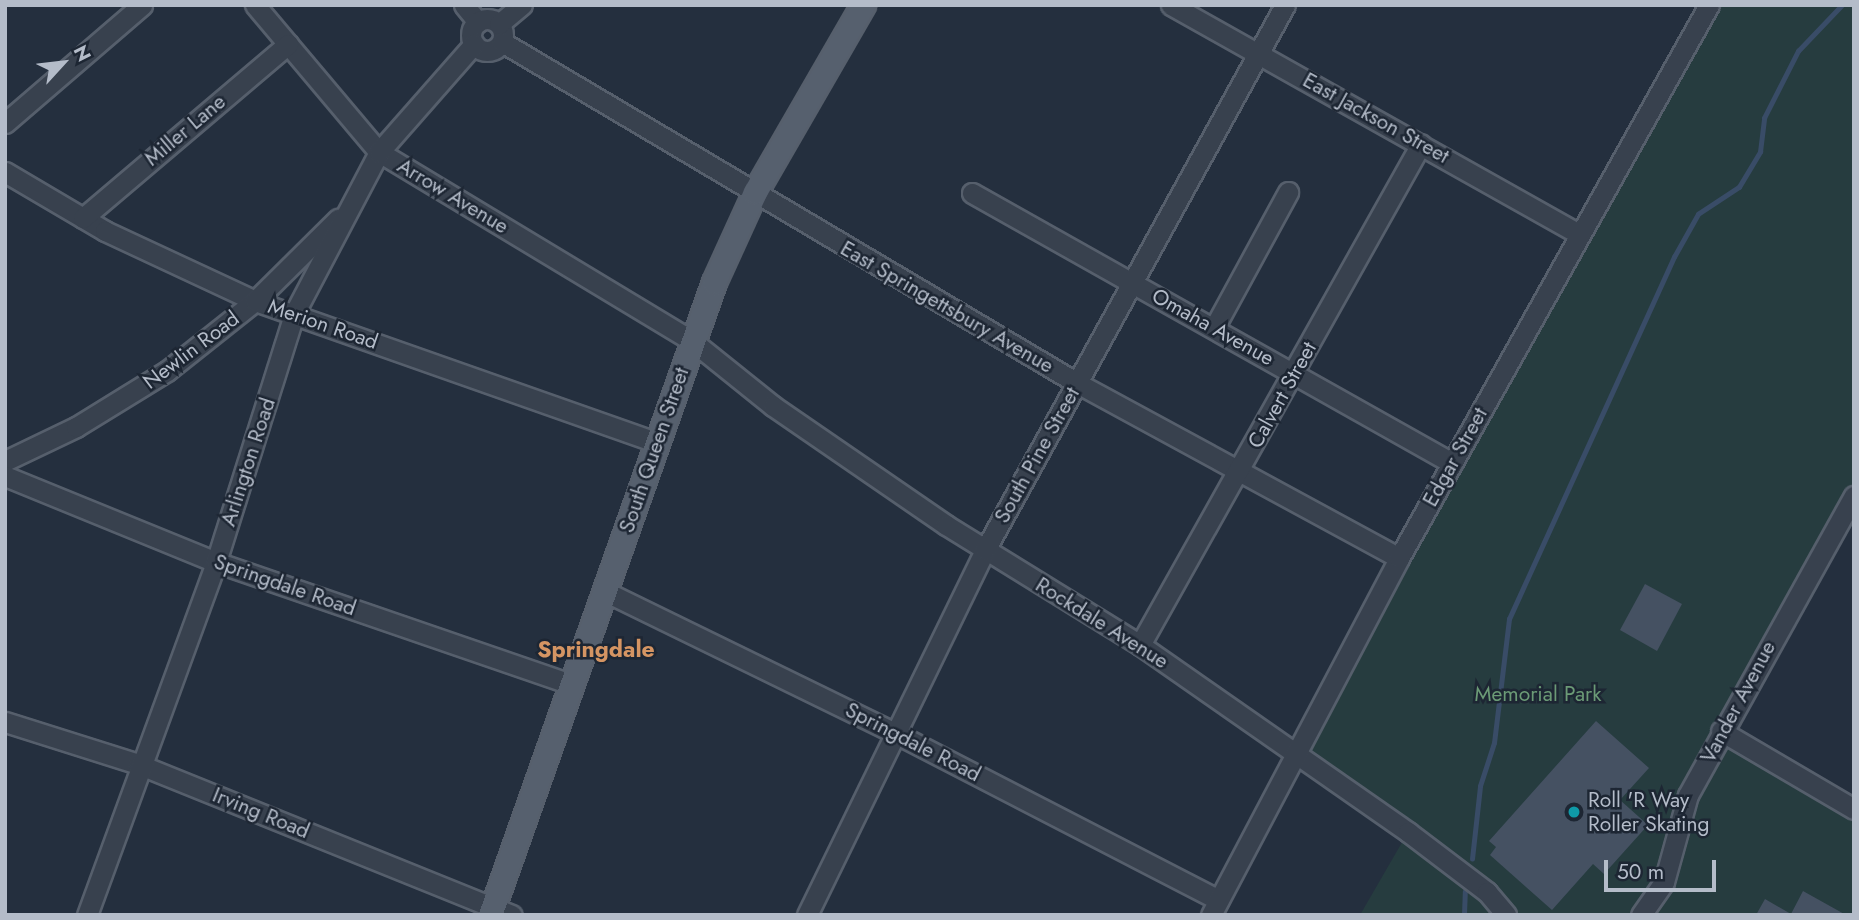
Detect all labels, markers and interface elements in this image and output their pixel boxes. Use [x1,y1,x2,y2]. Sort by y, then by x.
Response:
north arrow [28,28,98,98]
text: N [67,40,98,66]
street label: East Jackson Street [1299,67,1453,169]
street label: Miller Lane [139,89,231,171]
street label: Arrow Avenue [393,153,513,239]
street label: East Springettsbury Avenue [836,236,1058,378]
street label: Omaha Avenue [1147,283,1279,371]
street label: Merion Road [265,293,381,355]
street label: Newlin Road [138,306,244,394]
street label: Calvert Street [1242,337,1322,453]
street label: South Queen Street [614,364,694,536]
street label: South Pine Street [989,383,1085,527]
street label: Arlington Road [215,395,281,529]
street label: Edgar Street [1418,403,1492,511]
street label: Springdale Road [211,549,359,621]
street label: Rockdale Avenue [1031,572,1173,674]
district label: Springdale [537,635,655,663]
street label: Vander Avenue [1695,637,1781,767]
park label: Memorial Park [1475,681,1601,707]
street label: Springdale Road [841,697,985,787]
street label: Irving Road [209,782,313,844]
place label: Roll 'R Way Roller Skating [1588,787,1710,837]
marker: Roll 'R Way Roller Skating [1566,804,1582,820]
scale bar [1607,846,1719,890]
text: 50 m [1617,857,1664,887]

